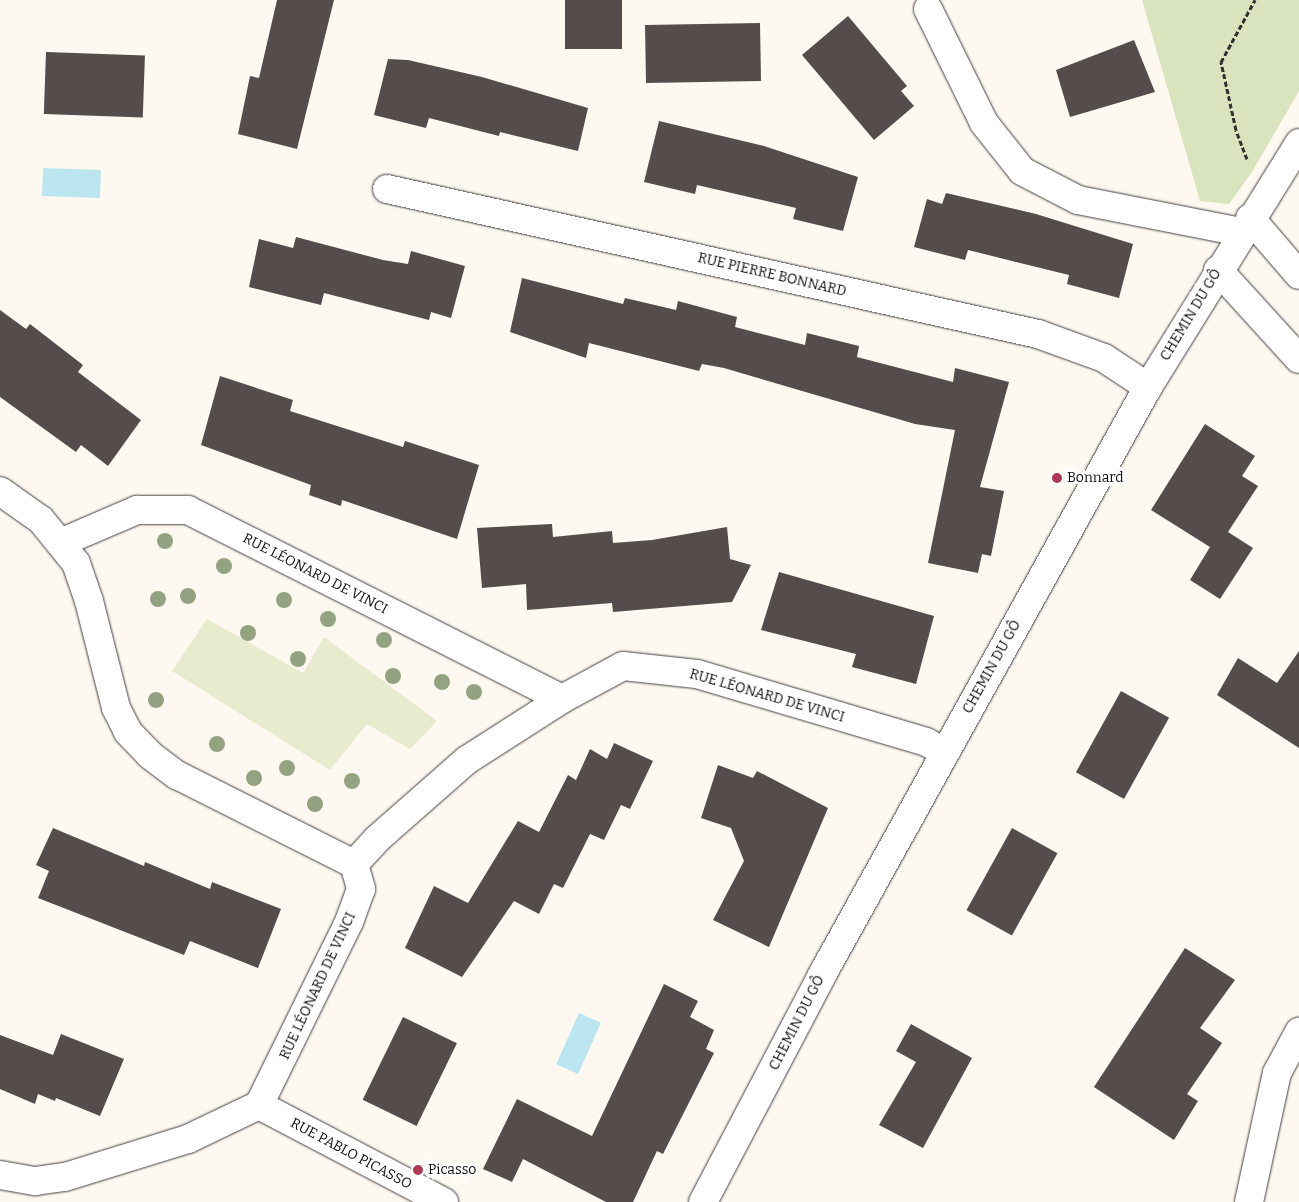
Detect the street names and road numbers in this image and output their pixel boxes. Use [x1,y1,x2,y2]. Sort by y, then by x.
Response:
street label: RUE PIERRE BONNARD [696,250,848,300]
street label: CHEMIN DU GÔ [1157,266,1225,364]
street label: RUE LÉONARD DE VINCI [240,530,390,618]
street label: CHEMIN DU GÔ [959,617,1025,717]
street label: RUE LÉONARD DE VINCI [688,666,846,726]
street label: RUE LÉONARD DE VINCI [276,910,360,1062]
street label: CHEMIN DU GÔ [766,973,828,1073]
street label: RUE PABLO PICASSO [287,1115,415,1193]

